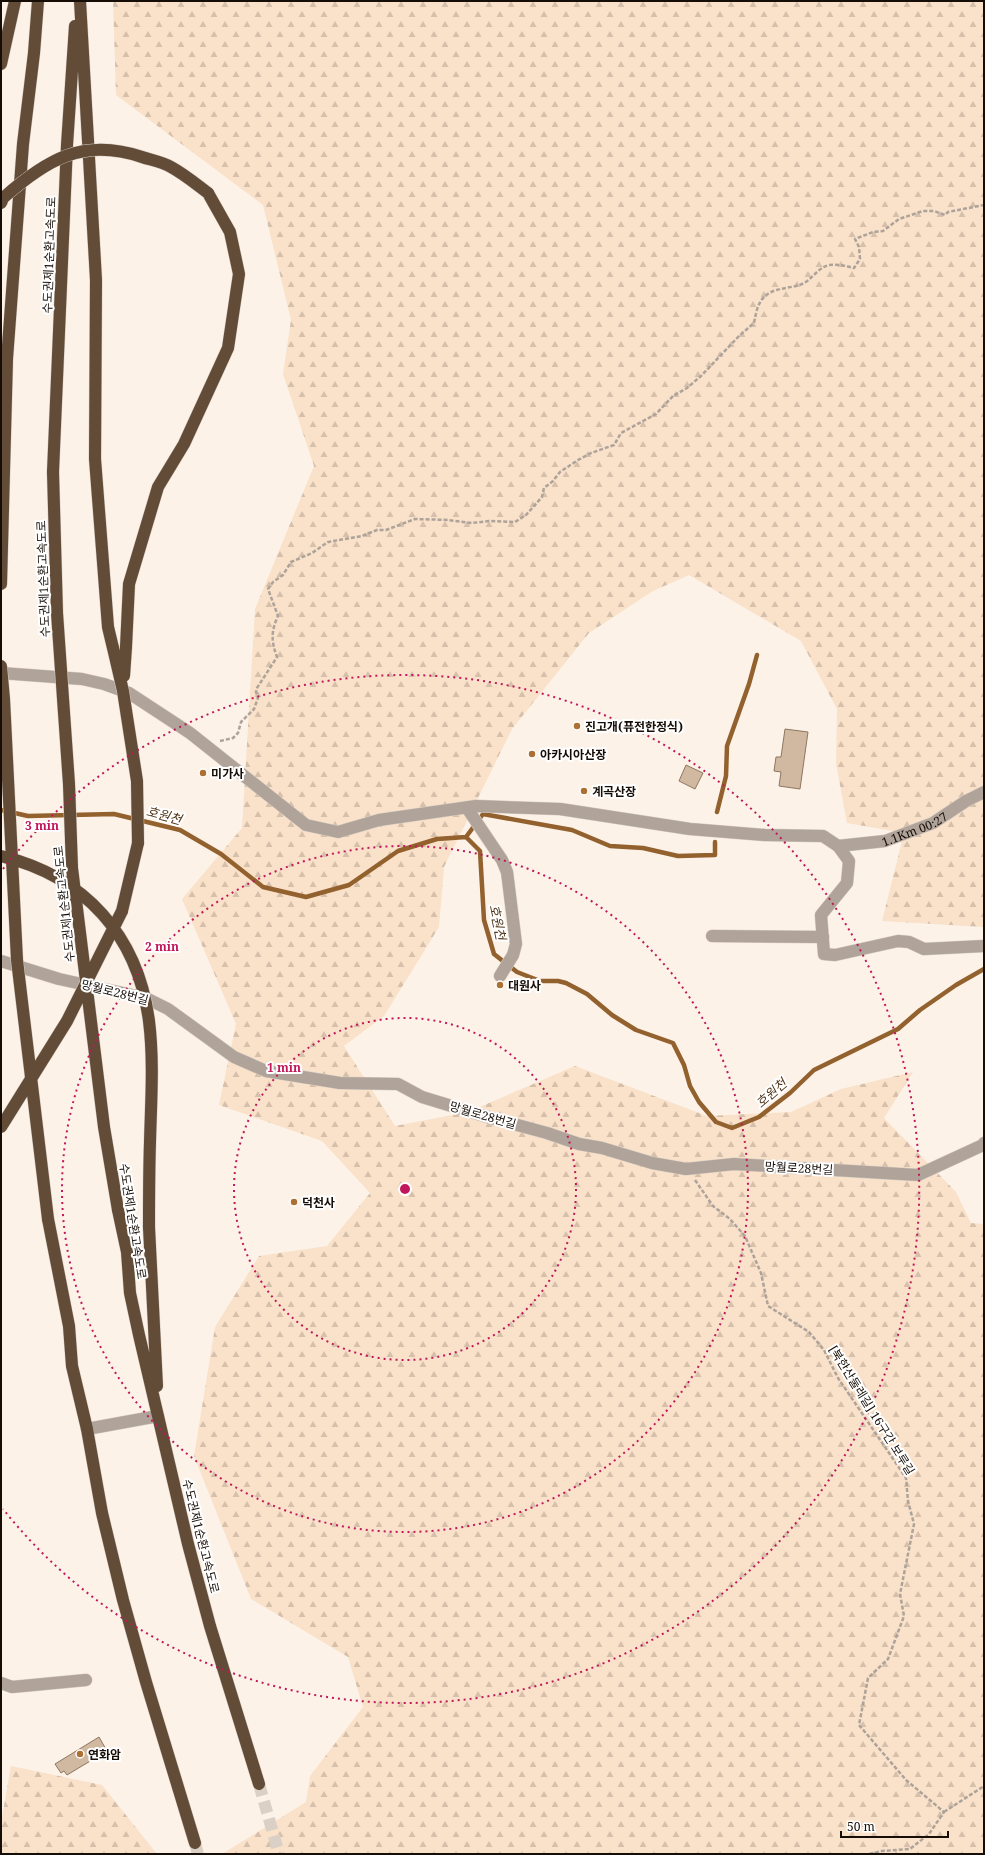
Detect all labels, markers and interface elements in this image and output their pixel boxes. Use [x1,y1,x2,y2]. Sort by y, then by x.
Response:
street label: 수도권제1순환고속도로 [38,196,60,314]
street label: 수도권제1순환고속도로 [32,520,54,638]
place label: 진고개(퓨전한정식) [585,718,683,735]
marker: 진고개(퓨전한정식) [572,721,582,731]
place label: 아카시아산장 [540,746,606,763]
marker: 아카시아산장 [527,749,537,759]
place label: 미가사 [211,765,244,782]
marker: 미가사 [198,768,208,778]
place label: 계곡산장 [592,783,636,800]
marker: 계곡산장 [579,786,589,796]
water label: 호원천 [144,802,185,829]
street label: 1.1Km 00:27 [879,807,951,850]
text: 3 min [25,817,59,834]
street label: 수도권제1순환고속도로 [49,845,79,963]
water label: 호원천 [485,903,511,942]
text: 2 min [145,938,179,955]
street label: 망월로28번길 [80,975,150,1009]
place label: 대원사 [508,977,541,994]
marker: 대원사 [495,980,505,990]
text: 1 min [267,1059,301,1076]
water label: 호원천 [752,1074,791,1112]
street label: 망월로28번길 [448,1097,518,1133]
street label: 망월로28번길 [764,1158,834,1178]
street label: 수도권제1순환고속도로 [115,1162,151,1280]
centre of rings [398,1182,412,1196]
place label: 덕천사 [302,1194,335,1211]
marker: 덕천사 [289,1197,299,1207]
street label: [북한산둘레길] 16구간 보루길 [825,1342,919,1478]
street label: 수도권제1순환고속도로 [179,1477,223,1595]
place label: 연화암 [88,1746,121,1763]
marker: 연화암 [75,1749,85,1759]
scale bar [841,1813,948,1839]
text: 50 m [847,1818,875,1835]

